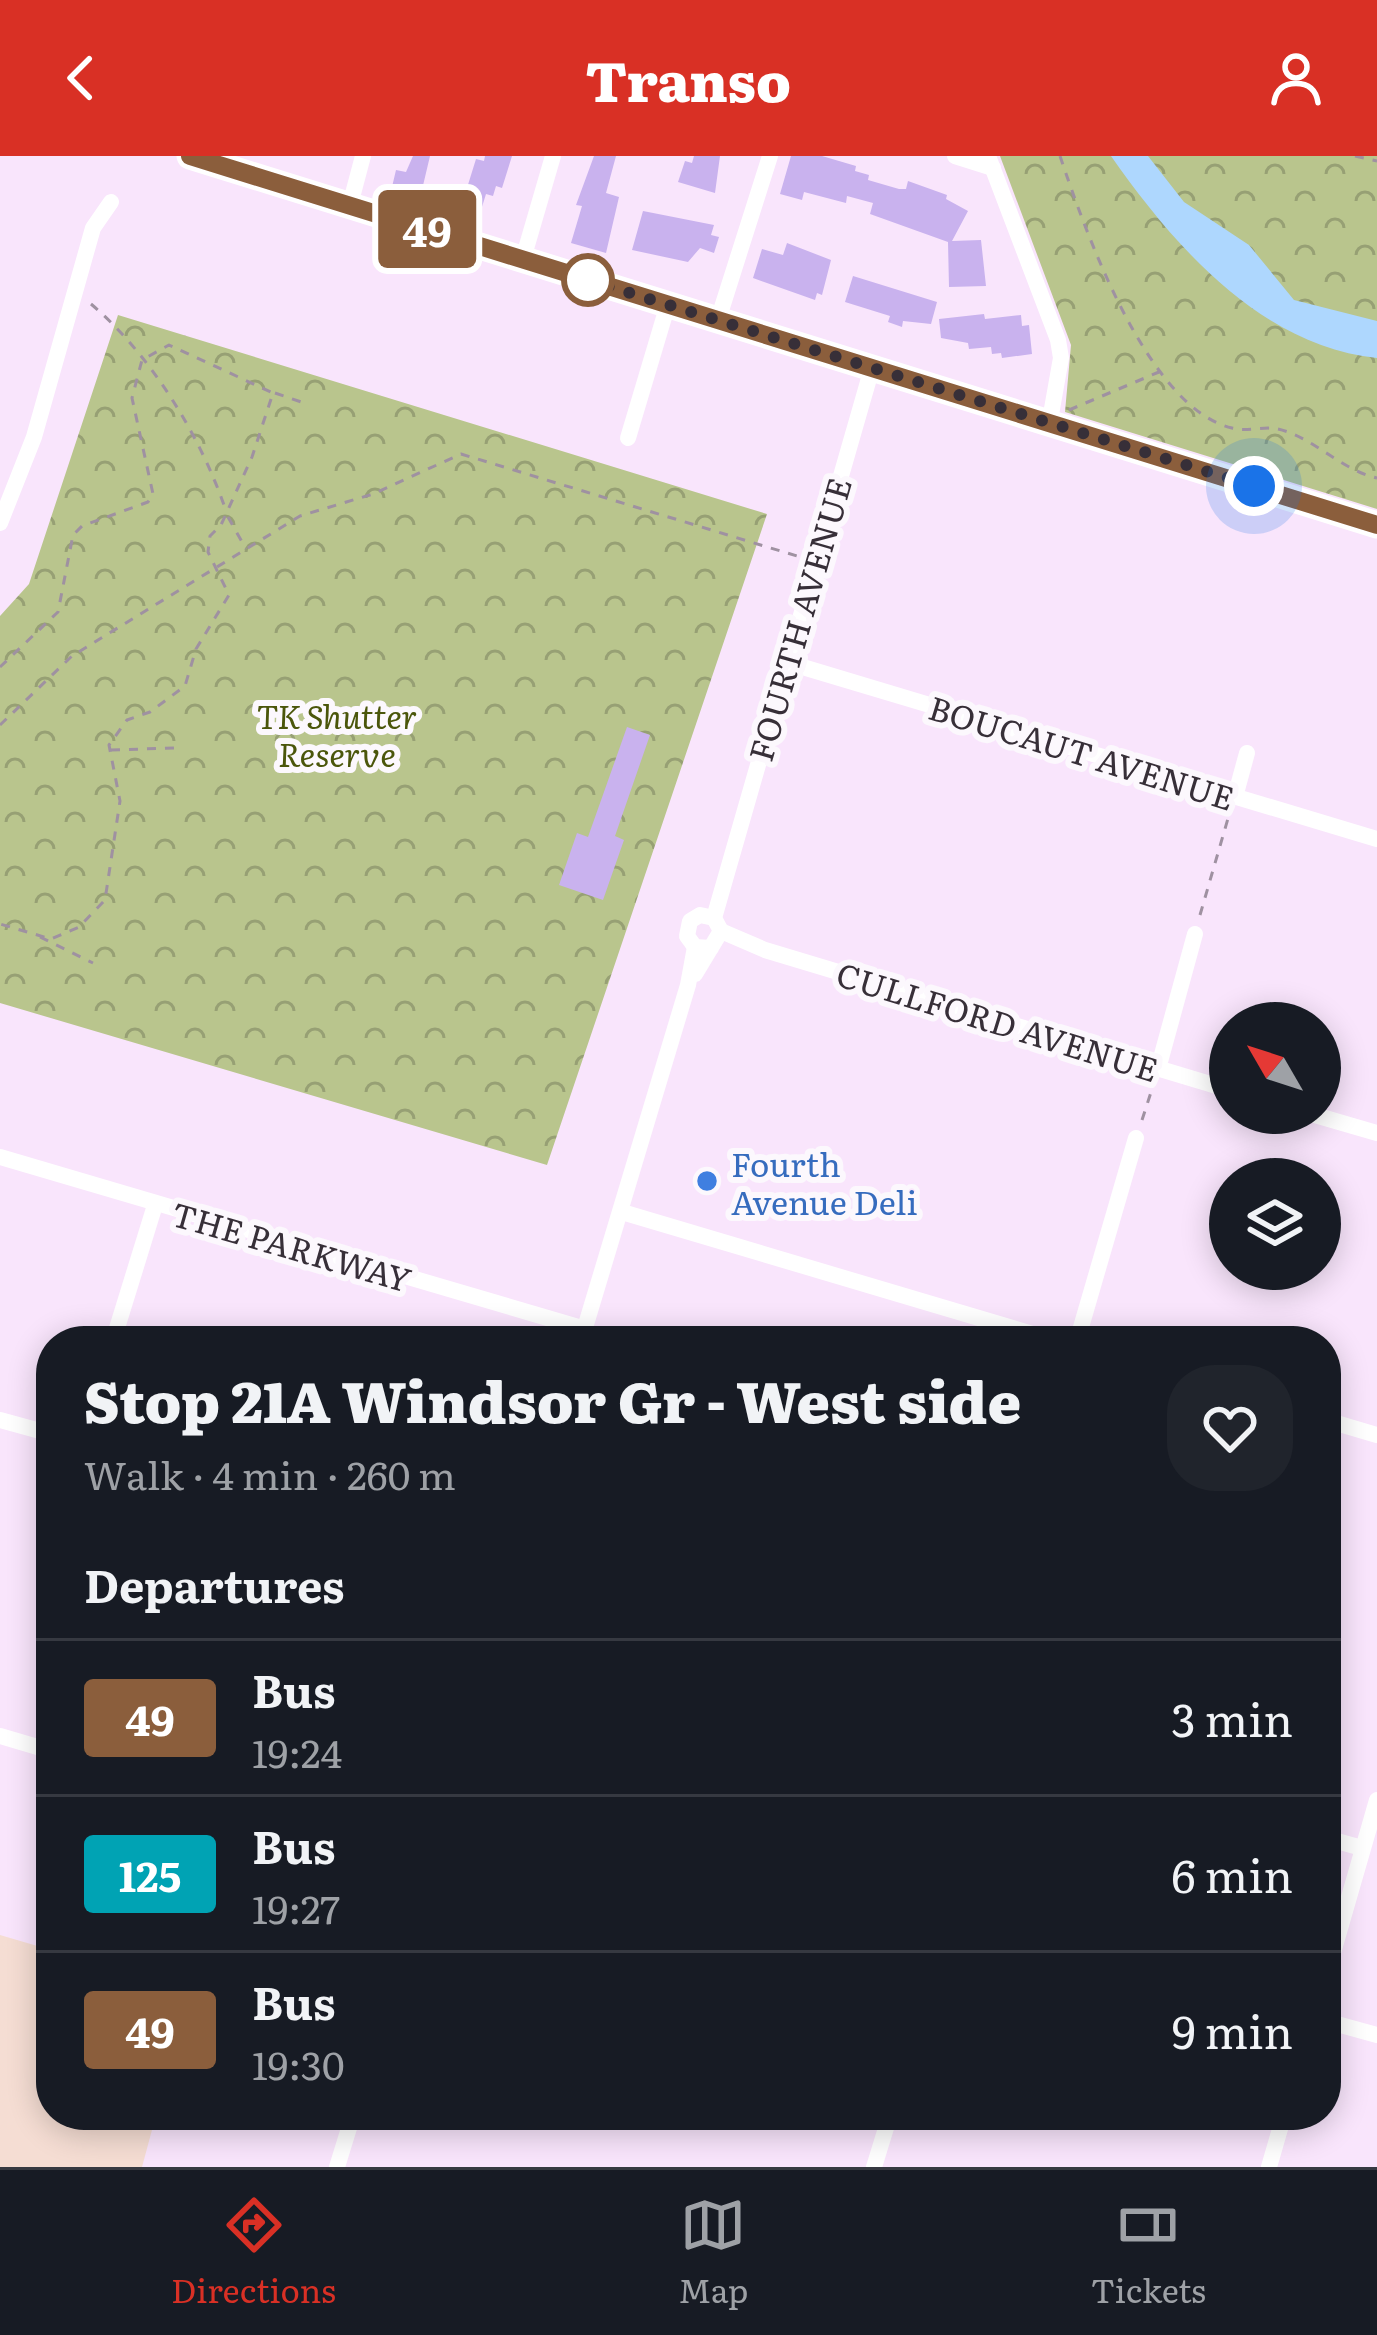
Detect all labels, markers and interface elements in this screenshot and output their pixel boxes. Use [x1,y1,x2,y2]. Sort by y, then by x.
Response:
text: Transo [586,38,791,119]
icon: back [48,45,114,111]
icon: person [1263,45,1329,111]
line badge: 49 [373,190,481,268]
text: 49 [402,198,452,260]
unlabelled marker [563,255,613,305]
your location [1224,456,1284,516]
street label: FOURTH AVENUE [734,471,862,767]
street label: BOUCAUT AVENUE [923,681,1241,821]
park label: TK Shutter Reserve [257,690,417,777]
street label: CULLFORD AVENUE [831,948,1165,1092]
north arrow [1209,1002,1341,1134]
map controls [1209,1002,1341,1290]
place label: Fourth Avenue Deli [731,1138,917,1225]
button: layers [1209,1158,1341,1290]
marker: Fourth Avenue Deli [694,1168,720,1194]
street label: THE PARKWAY [167,1187,417,1303]
text: Stop 21A Windsor Gr - West side [84,1356,1021,1441]
button: heart [1167,1365,1293,1491]
text: Walk · 4 min · 260 m [84,1444,456,1502]
text: Departures [84,1550,345,1617]
text: Bus [252,1655,336,1722]
text: 3 min [1171,1684,1293,1751]
text: 49 [125,1687,175,1749]
text: 19:24 [252,1722,342,1780]
text: Bus [252,1811,336,1878]
text: 6 min [1171,1840,1293,1907]
text: 125 [119,1843,181,1905]
text: 19:27 [252,1878,340,1936]
text: Bus [252,1967,336,2034]
text: 9 min [1172,1996,1293,2063]
text: 49 [125,1999,175,2061]
text: 19:30 [252,2034,345,2092]
tab: Directions [171,2192,336,2313]
tab: Map [678,2192,748,2313]
tab: Tickets [1091,2192,1206,2313]

